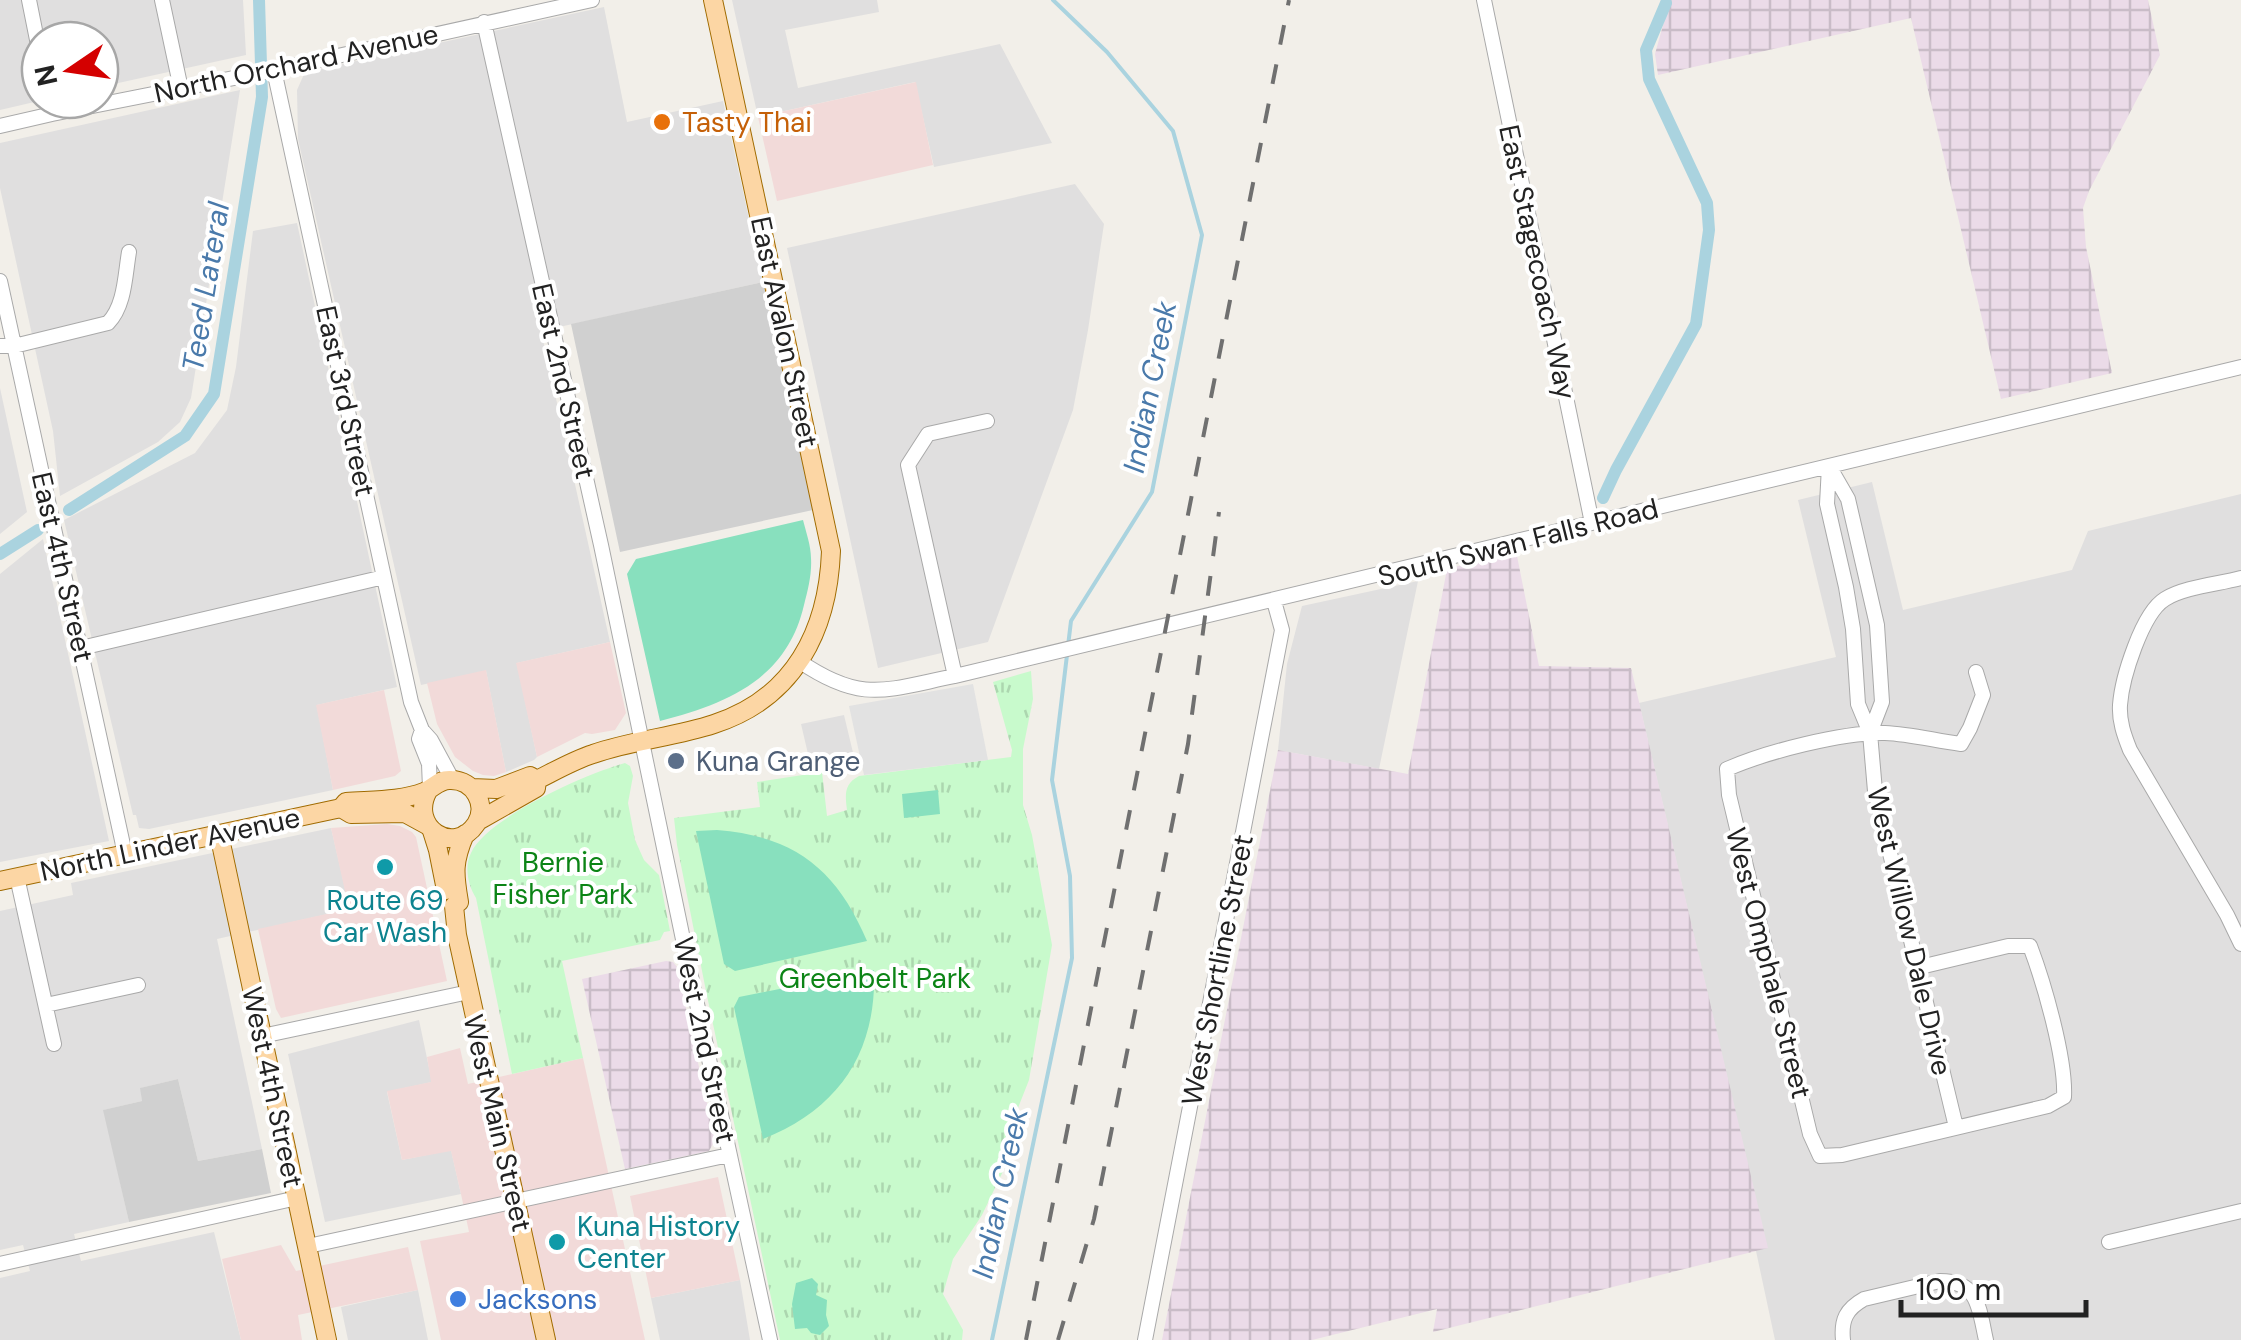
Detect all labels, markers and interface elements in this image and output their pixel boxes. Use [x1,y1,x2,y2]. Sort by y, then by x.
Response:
street label: North Orchard Avenue [151,15,442,112]
north arrow [20,20,120,120]
text: N [26,61,66,90]
place label: Tasty Thai [682,104,812,141]
marker: Tasty Thai [651,111,673,133]
street label: East Stagecoach Way [1490,121,1585,403]
water label: Teed Lateral [173,198,238,374]
street label: East Avalon Street [742,213,827,451]
street label: East 2nd Street [523,280,604,482]
water label: Indian Creek [1114,297,1185,476]
street label: East 3rd Street [307,303,384,500]
street label: East 4th Street [23,469,102,666]
street label: South Swan Falls Road [1374,490,1662,595]
place label: Kuna Grange [696,743,861,780]
marker: Kuna Grange [665,750,687,772]
street label: West Willow Dale Drive [1858,783,1961,1079]
street label: North Linder Avenue [37,799,303,890]
street label: West Omphale Street [1717,824,1820,1102]
street label: West Shortline Street [1173,831,1262,1109]
park label: Bernie Fisher Park [493,844,633,913]
marker: Route 69 Car Wash [374,856,396,878]
place label: Route 69 Car Wash [323,882,447,951]
street label: West 2nd Street [665,934,744,1147]
park label: Greenbelt Park [779,960,971,997]
street label: West 4th Street [233,983,312,1191]
street label: West Main Street [455,1011,540,1235]
water label: Indian Creek [962,1103,1037,1282]
place label: Kuna History Center [577,1208,740,1277]
marker: Kuna History Center [546,1231,568,1253]
scale bar [1901,1255,2086,1317]
text: 100 m [1916,1270,2001,1309]
place label: Jacksons [478,1281,597,1318]
marker: Jacksons [447,1288,469,1310]

